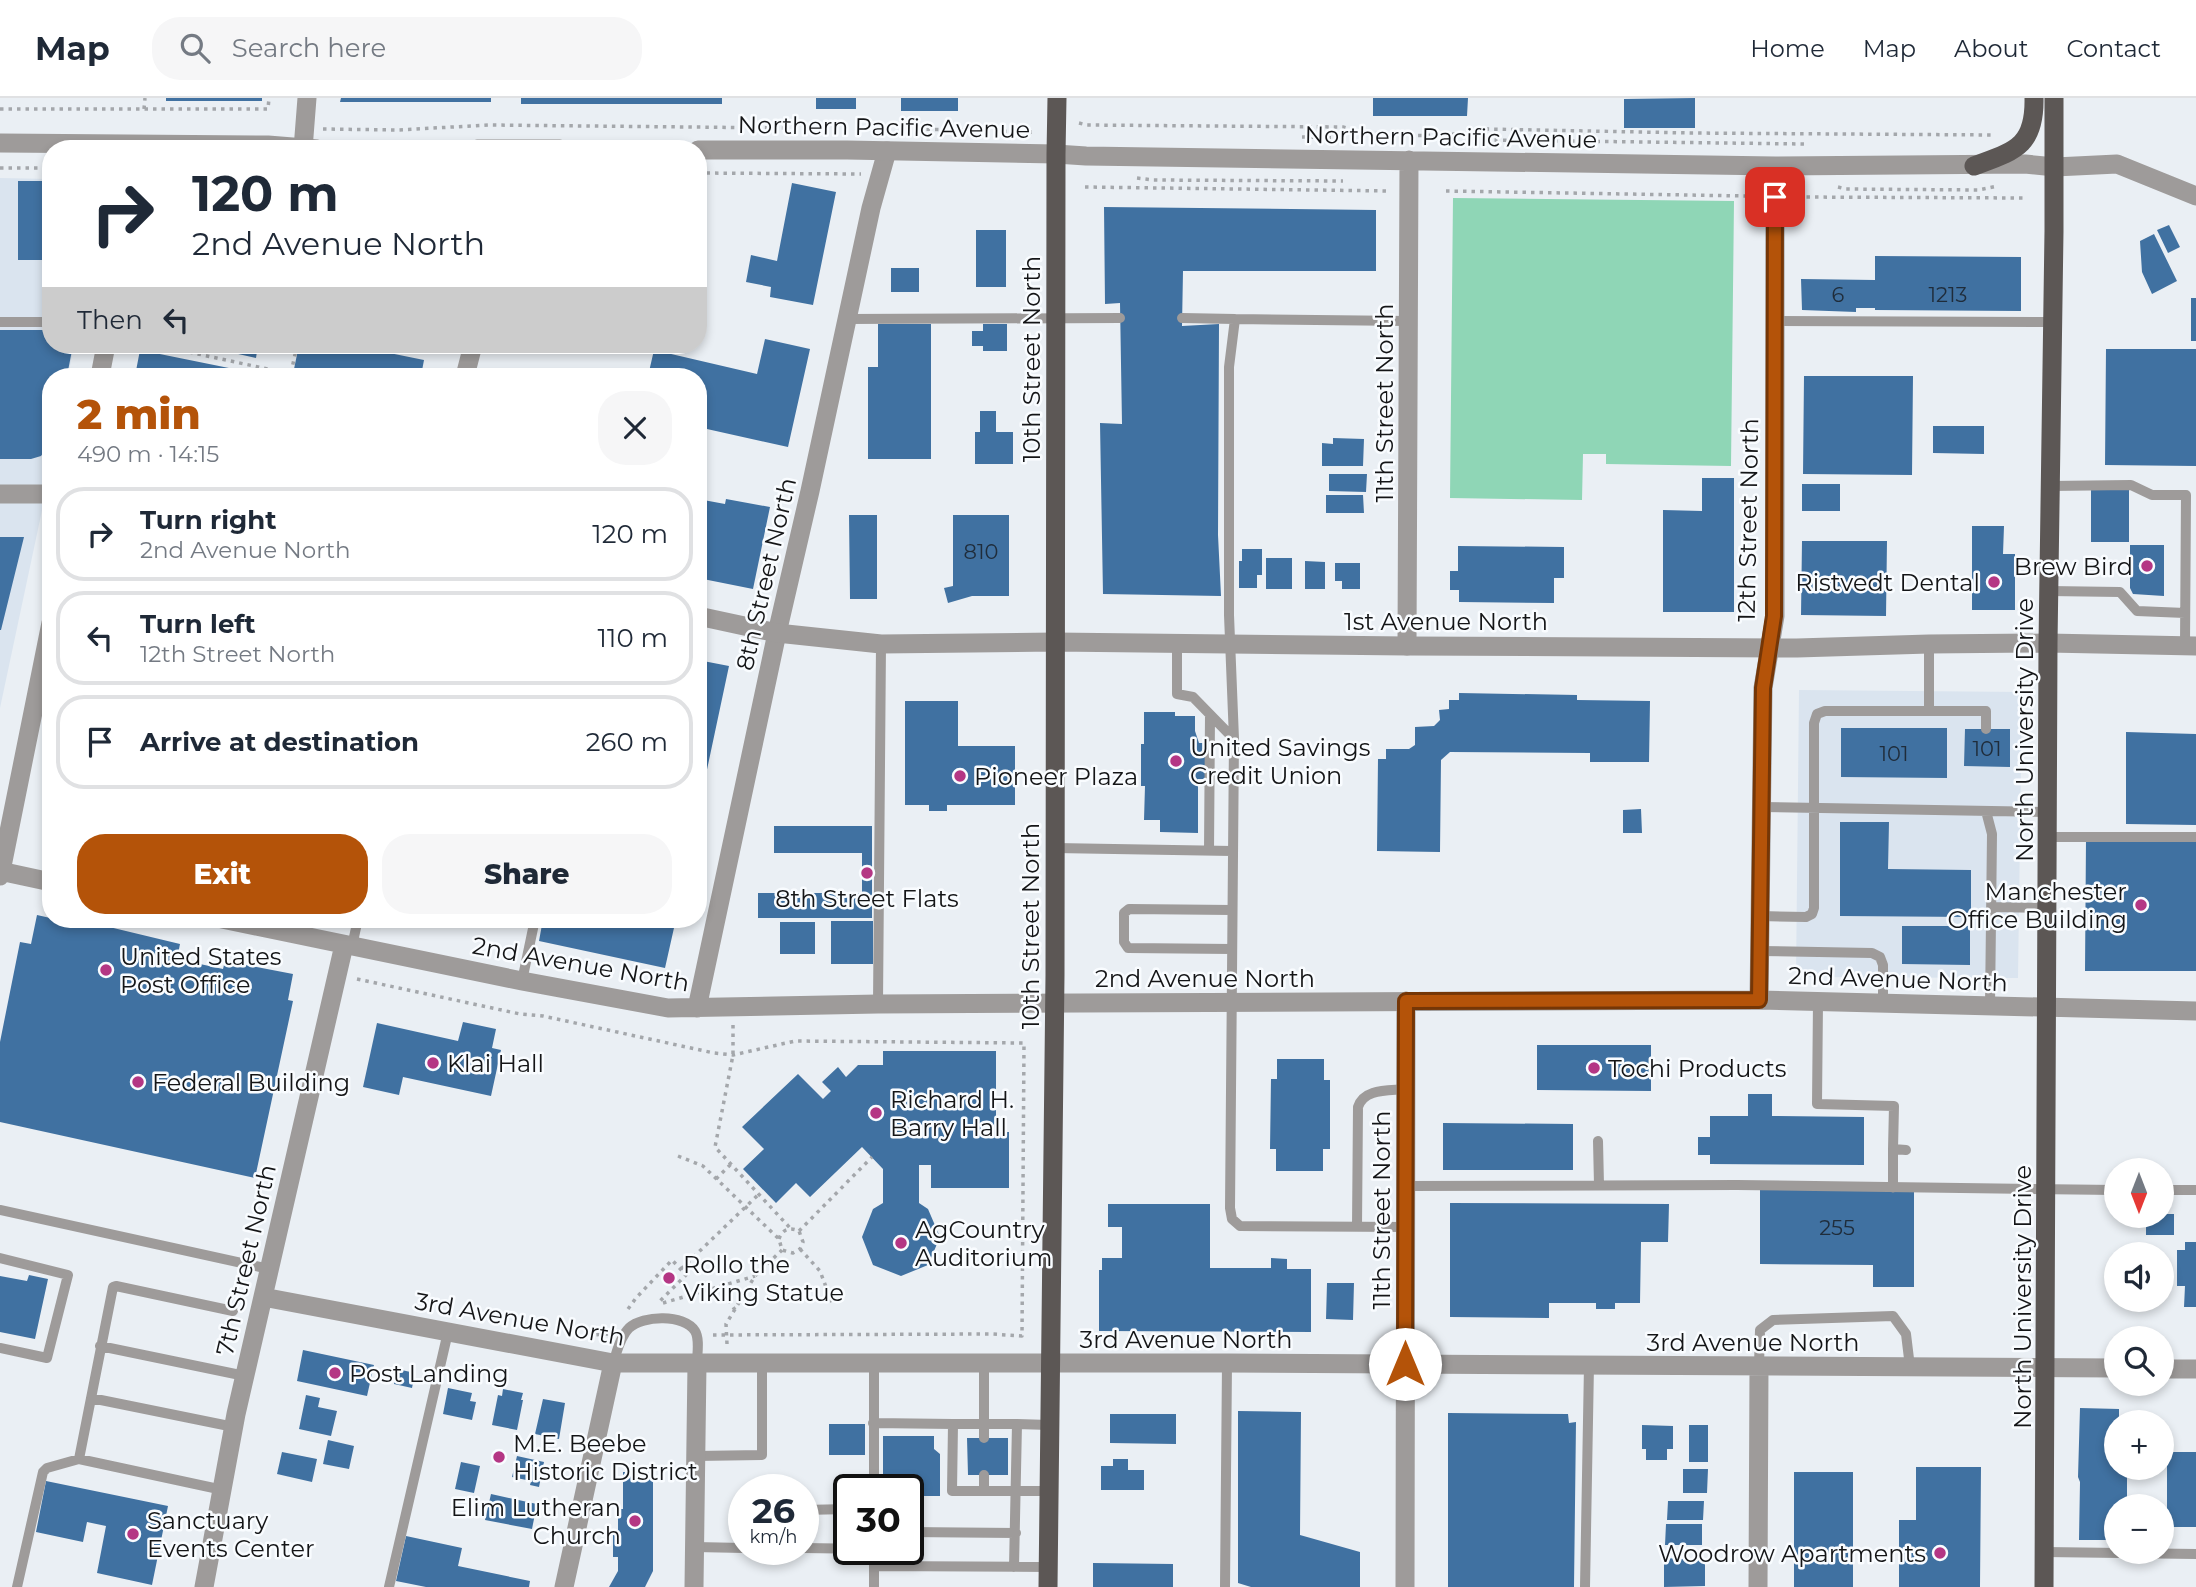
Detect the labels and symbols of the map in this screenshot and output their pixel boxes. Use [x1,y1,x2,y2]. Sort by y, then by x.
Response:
street label: Northern Pacific Avenue [737,110,1031,144]
street label: Northern Pacific Avenue [1304,120,1598,154]
pin [1745,167,1805,227]
street label: 10th Street North [1017,256,1046,462]
house number: 6 [1832,282,1845,307]
house number: 1213 [1929,282,1967,307]
street label: 11th Street North [1370,304,1399,502]
street label: 12th Street North [1732,418,1764,622]
street label: 8th Street North [730,475,802,673]
house number: 810 [964,539,998,564]
place label: Brew Bird [2014,552,2133,581]
marker: Brew Bird [2139,558,2155,574]
place label: Ristvedt Dental [1795,568,1980,597]
marker: Ristvedt Dental [1986,574,2002,590]
street label: North University Drive [2010,598,2039,862]
street label: 1st Avenue North [1344,607,1548,636]
place label: United Savings Credit Union [1190,733,1370,790]
house number: 101 [1972,736,2002,761]
house number: 101 [1879,741,1909,766]
marker: United Savings Credit Union [1168,753,1184,769]
place label: Pioneer Plaza [974,762,1138,791]
marker: Pioneer Plaza [952,768,968,784]
street label: 10th Street North [1016,823,1045,1029]
marker: 8th Street Flats [859,865,875,881]
place label: Manchester Office Building [1948,877,2127,934]
place label: 8th Street Flats [775,884,959,913]
marker: Manchester Office Building [2133,897,2149,913]
street label: 2nd Avenue North [470,931,692,997]
place label: United States Post Office [120,942,282,999]
street label: 2nd Avenue North [1788,961,2008,997]
marker: United States Post Office [98,962,114,978]
street label: 2nd Avenue North [1095,964,1315,993]
place label: Klai Hall [447,1049,544,1078]
place label: Tochi Products [1608,1054,1786,1083]
marker: Klai Hall [425,1055,441,1071]
marker: Tochi Products [1586,1060,1602,1076]
place label: Federal Building [152,1068,350,1097]
marker: Federal Building [130,1074,146,1090]
place label: Richard H. Barry Hall [890,1085,1014,1142]
marker: Richard H. Barry Hall [868,1105,884,1121]
street label: 11th Street North [1367,1111,1396,1309]
north arrow [2104,1158,2174,1228]
street label: 7th Street North [210,1162,282,1358]
street label: North University Drive [2008,1165,2037,1429]
place label: AgCountry Auditorium [915,1215,1052,1272]
house number: 255 [1819,1215,1855,1240]
marker: AgCountry Auditorium [893,1235,909,1251]
place label: Rollo the Viking Statue [683,1250,844,1307]
marker: Rollo the Viking Statue [661,1270,677,1286]
street label: 3rd Avenue North [413,1286,627,1352]
street label: 3rd Avenue North [1080,1325,1292,1354]
position arrow [1368,1327,1442,1401]
street label: 3rd Avenue North [1647,1328,1859,1357]
place label: Post Landing [349,1359,509,1388]
marker: Post Landing [327,1365,343,1381]
place label: M.E. Beebe Historic District [513,1429,698,1486]
marker: M.E. Beebe Historic District [491,1449,507,1465]
speed limit sign: 30 [833,1474,924,1565]
place label: Elim Lutheran Church [451,1493,621,1550]
place label: Sanctuary Events Center [147,1506,315,1563]
marker: Elim Lutheran Church [627,1513,643,1529]
marker: Sanctuary Events Center [125,1526,141,1542]
place label: Woodrow Apartments [1658,1539,1926,1568]
marker: Woodrow Apartments [1932,1545,1948,1561]

